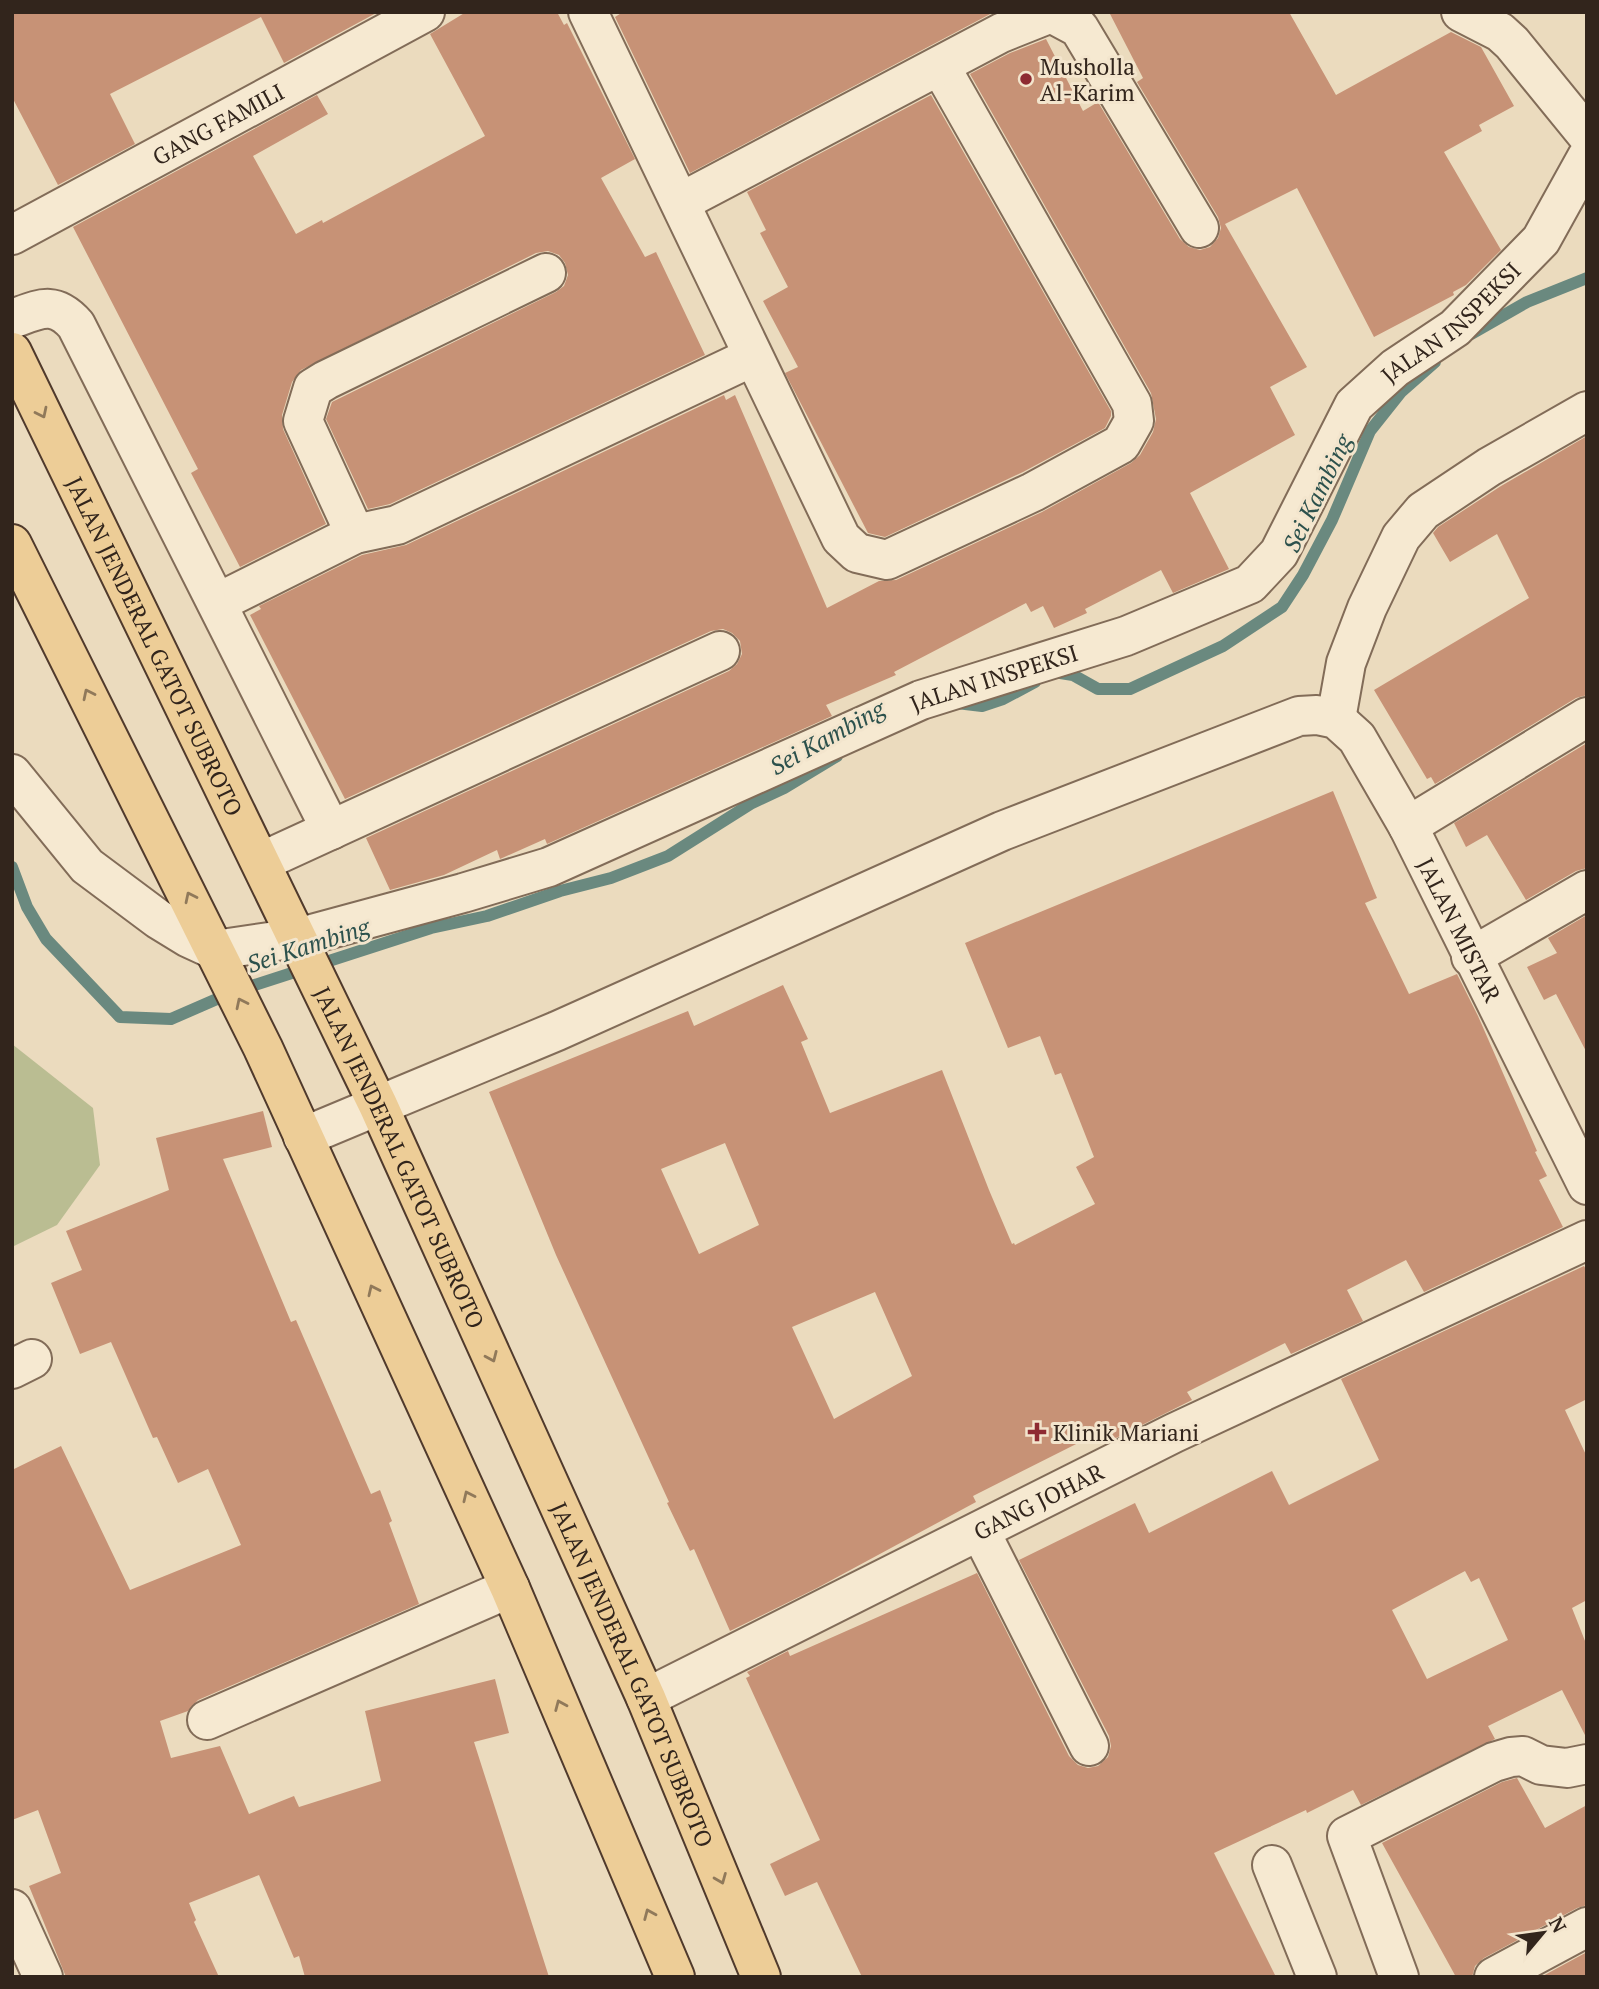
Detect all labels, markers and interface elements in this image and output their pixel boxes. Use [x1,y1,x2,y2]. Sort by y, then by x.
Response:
place label: Musholla Al-Karim [1040,51,1135,108]
marker: Musholla Al-Karim [1018,71,1034,87]
street label: GANG FAMILI [147,76,289,172]
street label: JALAN INSPEKSI [1374,255,1527,389]
one-way arrow [34,406,48,418]
water label: Sei Kambing [1275,428,1360,557]
street label: JALAN JENDERAL GATOT SUBROTO [59,471,251,821]
street label: JALAN INSPEKSI [905,637,1081,719]
one-way arrow [83,689,97,701]
water label: Sei Kambing [764,692,891,782]
street label: JALAN MISTAR [1411,852,1509,1007]
one-way arrow [184,892,198,905]
water label: Sei Kambing [243,910,375,980]
street label: JALAN JENDERAL GATOT SUBROTO [307,981,492,1333]
one-way arrow [235,998,249,1010]
one-way arrow [367,1284,381,1297]
one-way arrow [484,1350,498,1362]
place label: Klinik Mariani [1053,1417,1199,1448]
marker: Klinik Mariani [1027,1422,1047,1442]
street label: GANG JOHAR [968,1455,1109,1547]
one-way arrow [462,1491,476,1503]
street label: JALAN JENDERAL GATOT SUBROTO [544,1497,721,1852]
one-way arrow [554,1699,568,1711]
one-way arrow [713,1872,727,1885]
north arrow [1508,1898,1578,1968]
one-way arrow [643,1909,657,1921]
text: N [1544,1912,1573,1937]

